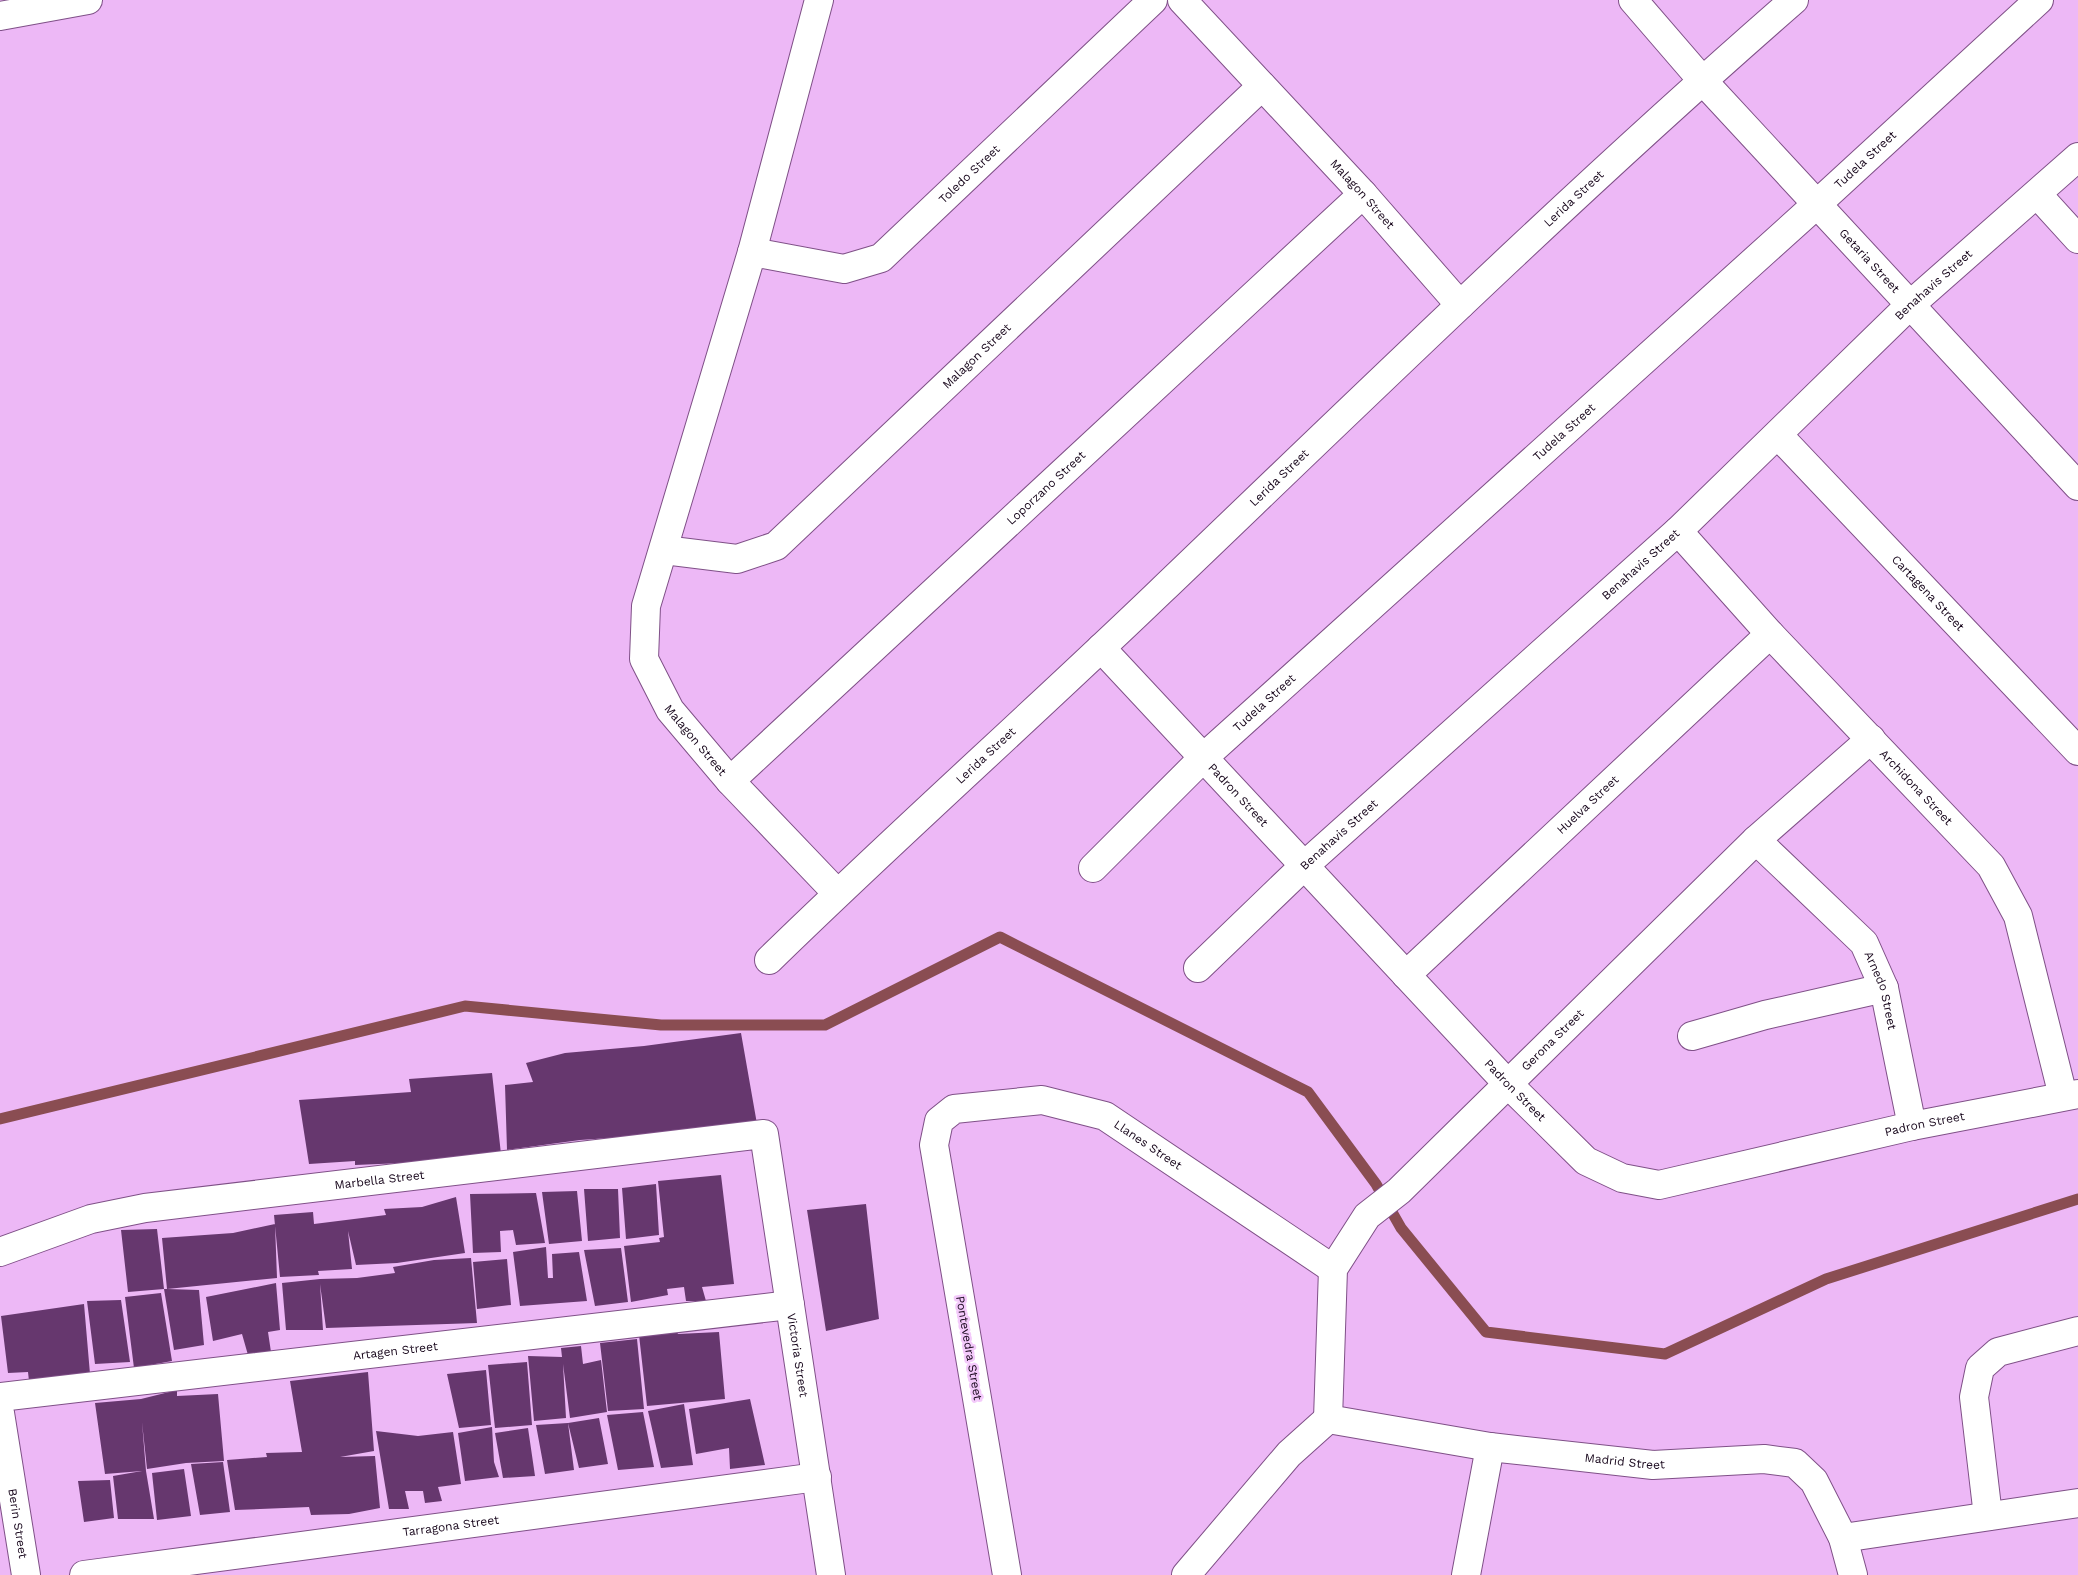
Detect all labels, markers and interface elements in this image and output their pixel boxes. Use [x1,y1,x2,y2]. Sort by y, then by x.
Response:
street label: Tudela Street [1831,128,1899,192]
street label: Toledo Street [936,142,1003,206]
street label: Malagon Street [1327,157,1397,232]
street label: Lerida Street [1541,167,1607,230]
street label: Getaria Street [1836,226,1902,296]
street label: Benahavis Street [1892,247,1975,323]
street label: Malagon Street [940,320,1014,392]
street label: Tudela Street [1530,401,1598,464]
street label: Lerida Street [1247,446,1312,509]
street label: Loporzano Street [1004,448,1088,528]
street label: Benahavis Street [1599,526,1682,603]
street label: Cartagena Street [1889,552,1967,634]
street label: Tudela Street [1230,671,1298,734]
street label: Malagon Street [661,702,729,779]
street label: Lerida Street [953,724,1019,787]
street label: Archidona Street [1877,747,1955,828]
street label: Padron Street [1205,760,1271,829]
street label: Huelva Street [1554,773,1621,837]
street label: Benahavis Street [1297,796,1380,873]
street label: Arnedo Street [1862,949,1899,1031]
street label: Gerona Street [1518,1006,1587,1074]
street label: Padron Street [1482,1057,1549,1124]
street label: Padron Street [1883,1109,1966,1139]
street label: Llanes Street [1111,1117,1184,1173]
street label: Marbella Street [334,1168,425,1192]
street label: Pontevedra Street [953,1295,985,1401]
street label: Victoria Street [784,1312,811,1398]
street label: Artagen Street [352,1339,439,1363]
street label: Madrid Street [1584,1451,1665,1472]
street label: Berin Street [5,1488,30,1560]
street label: Tarragona Street [402,1513,500,1539]

